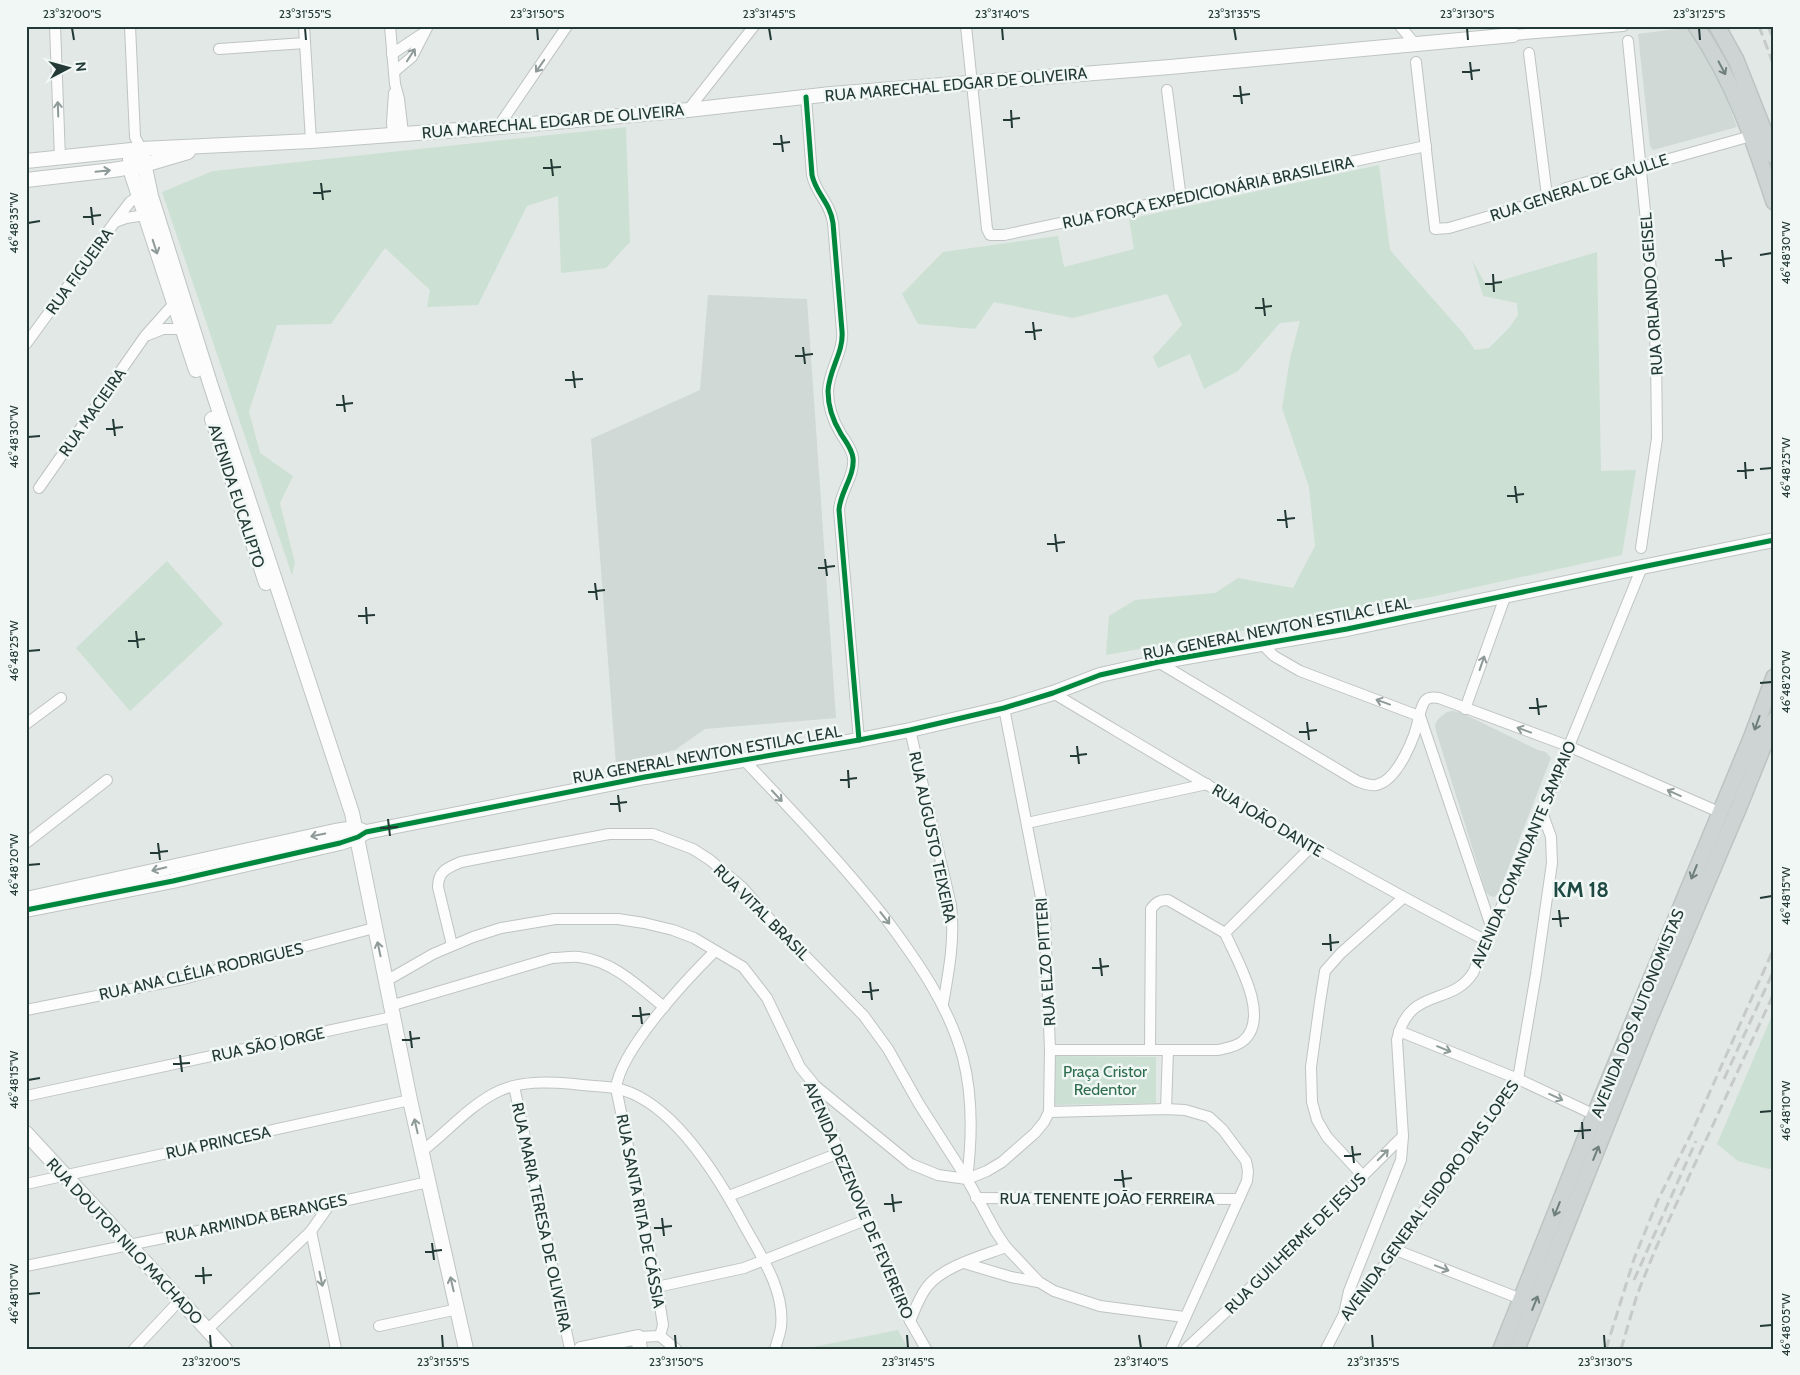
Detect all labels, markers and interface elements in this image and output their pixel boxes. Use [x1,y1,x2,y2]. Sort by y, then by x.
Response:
text: 23°32'00"S [43,6,101,21]
text: 23°31'55"S [279,6,331,21]
text: 23°31'50"S [510,6,564,21]
text: 23°31'45"S [743,6,795,21]
text: 23°31'40"S [975,6,1029,21]
text: 23°31'35"S [1208,6,1260,21]
text: 23°31'30"S [1440,6,1494,21]
text: 23°31'25"S [1673,6,1725,21]
north arrow [42,42,92,92]
one-way arrow [406,49,416,63]
one-way arrow [535,59,545,73]
one-way arrow [1717,60,1727,75]
text: N [71,61,90,73]
street label: RUA MARECHAL EDGAR DE OLIVEIRA [824,64,1088,105]
street label: RUA MARECHAL EDGAR DE OLIVEIRA [421,101,685,142]
one-way arrow [53,102,63,118]
street label: RUA GENERAL DE GAULLE [1488,150,1671,225]
street label: RUA FORÇA EXPEDICIONÁRIA BRASILEIRA [1061,152,1356,233]
one-way arrow [95,166,111,176]
text: 46°48'35"W [6,192,21,254]
street label: RUA ORLANDO GEISEL [1636,212,1667,376]
text: 46°48'30"W [1778,221,1793,285]
street label: RUA FIGUEIRA [42,224,117,318]
one-way arrow [151,238,160,254]
street label: RUA MACIEIRA [55,364,130,460]
text: 46°48'30"W [6,405,21,469]
street label: AVENIDA EUCALIPTO [204,422,269,570]
text: 46°48'25"W [1778,437,1793,499]
street label: RUA GENERAL NEWTON ESTILAC LEAL [1141,593,1413,664]
text: 46°48'25"W [6,620,21,682]
text: 46°48'20"W [1778,650,1793,713]
one-way arrow [1478,655,1487,671]
one-way arrow [1375,697,1391,706]
one-way arrow [1752,714,1761,730]
street label: RUA GENERAL NEWTON ESTILAC LEAL [571,721,843,788]
one-way arrow [1517,725,1532,734]
street label: AVENIDA COMANDANTE SAMPAIO [1467,738,1580,970]
street label: RUA AUGUSTO TEIXEIRA [905,750,960,925]
street label: RUA JOÃO DANTE [1209,780,1327,861]
one-way arrow [1667,787,1682,797]
one-way arrow [772,789,783,802]
one-way arrow [311,831,327,840]
text: 46°48'20"W [6,833,21,896]
street label: RUA VITAL BRASIL [710,860,814,964]
one-way arrow [152,865,168,874]
one-way arrow [1689,865,1698,880]
text: 46°48'15"W [1778,866,1793,925]
district label: KM 18 [1553,877,1609,902]
street label: RUA ELZO PITTERI [1032,897,1059,1027]
street label: AVENIDA DOS AUTONOMISTAS [1587,906,1688,1120]
one-way arrow [879,911,890,924]
street label: RUA ANA CLÉLIA RODRIGUES [97,939,305,1004]
one-way arrow [374,942,383,958]
street label: RUA SÃO JORGE [210,1023,326,1066]
one-way arrow [1436,1045,1452,1054]
text: 46°48'15"W [6,1050,21,1109]
park label: Praça Cristor Redentor [1063,1062,1148,1099]
street label: AVENIDA GENERAL ISIDORO DIAS LOPES [1336,1077,1523,1324]
street label: AVENIDA DEZENOVE DE FEVEREIRO [800,1079,917,1322]
text: 46°48'10"W [1778,1080,1793,1141]
one-way arrow [1548,1093,1563,1102]
street label: RUA MARIA TERESA DE OLIVEIRA [508,1101,575,1334]
street label: RUA SANTA RITA DE CÁSSIA [612,1112,669,1310]
one-way arrow [411,1118,420,1134]
street label: RUA PRINCESA [164,1122,272,1163]
one-way arrow [1592,1145,1601,1160]
one-way arrow [1377,1150,1389,1162]
street label: RUA DOUTOR NILO MACHADO [43,1154,207,1328]
street label: RUA GUILHERME DE JESUS [1221,1169,1370,1318]
street label: RUA TENENTE JOÃO FERREIRA [999,1189,1215,1208]
street label: RUA ARMINDA BERANGES [164,1190,349,1247]
one-way arrow [1552,1201,1561,1216]
text: 46°48'10"W [6,1263,21,1324]
one-way arrow [1433,1264,1449,1273]
one-way arrow [317,1271,326,1287]
one-way arrow [447,1277,456,1293]
text: 46°48'05"W [1778,1293,1793,1357]
one-way arrow [1532,1296,1541,1311]
text: 23°32'00"S [182,1354,240,1369]
text: 23°31'55"S [417,1354,469,1369]
text: 23°31'50"S [649,1354,703,1369]
text: 23°31'45"S [882,1354,934,1369]
text: 23°31'40"S [1114,1354,1168,1369]
text: 23°31'35"S [1347,1354,1399,1369]
text: 23°31'30"S [1578,1354,1632,1369]

